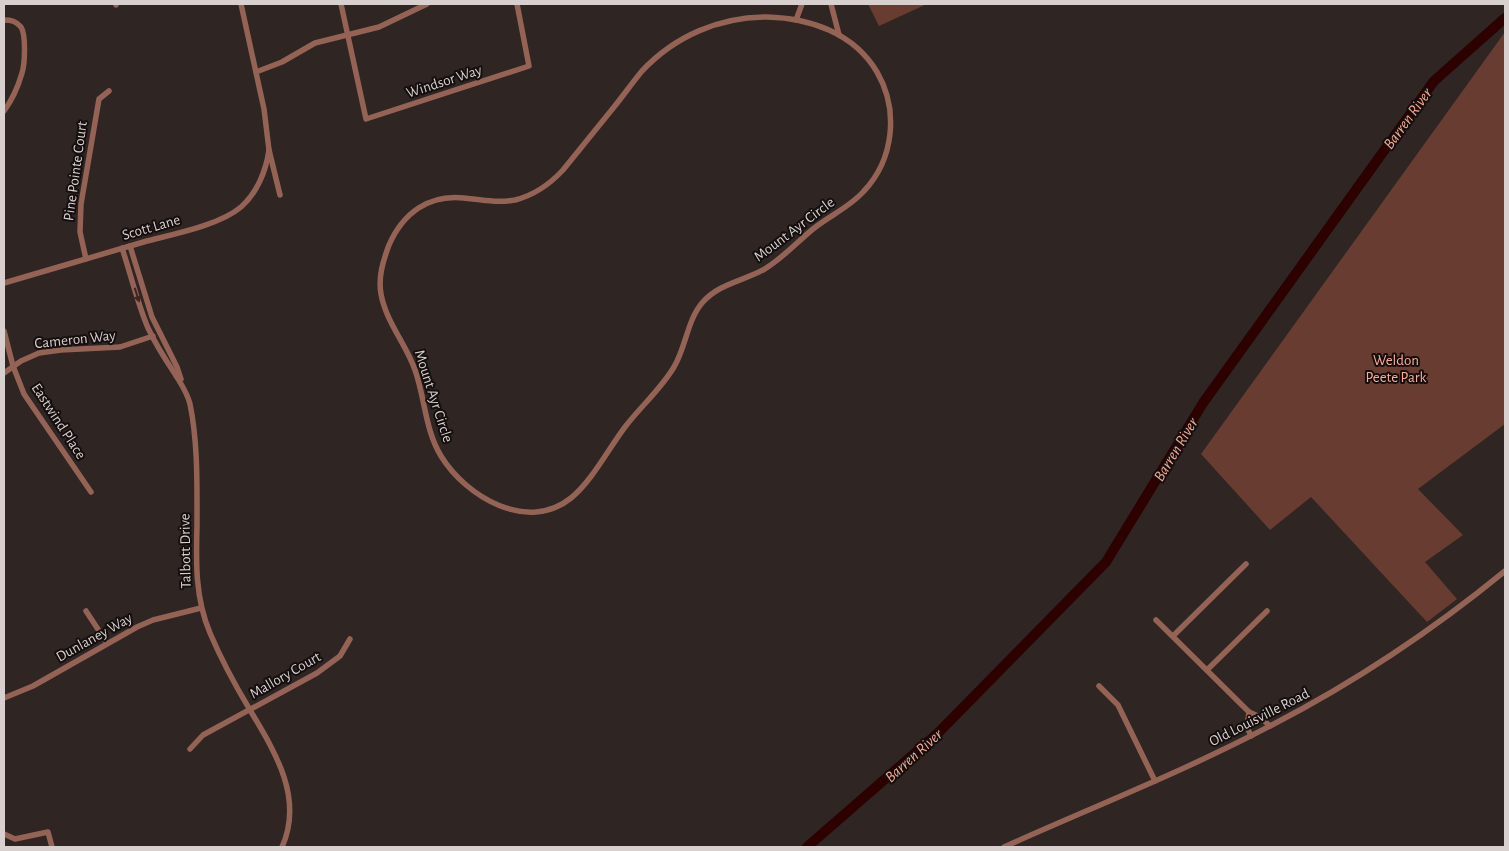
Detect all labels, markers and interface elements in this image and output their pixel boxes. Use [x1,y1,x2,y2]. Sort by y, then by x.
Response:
street label: Windsor Way [405,62,484,101]
water label: Barren River [1381,85,1436,152]
street label: Pine Pointe Court [61,120,90,222]
street label: Mount Ayr Circle [751,194,837,264]
street label: Scott Lane [120,212,182,243]
one-way arrow [133,288,141,303]
street label: Cameron Way [34,328,117,351]
street label: Mount Ayr Circle [412,348,456,444]
park label: Weldon Peete Park [1366,353,1427,385]
street label: Eastwind Place [29,381,89,462]
water label: Barren River [1151,414,1201,484]
street label: Talbott Drive [177,513,194,589]
street label: Dunlaney Way [54,610,135,665]
street label: Mallory Court [247,649,323,702]
street label: Old Louisville Road [1207,686,1312,749]
water label: Barren River [882,726,946,785]

